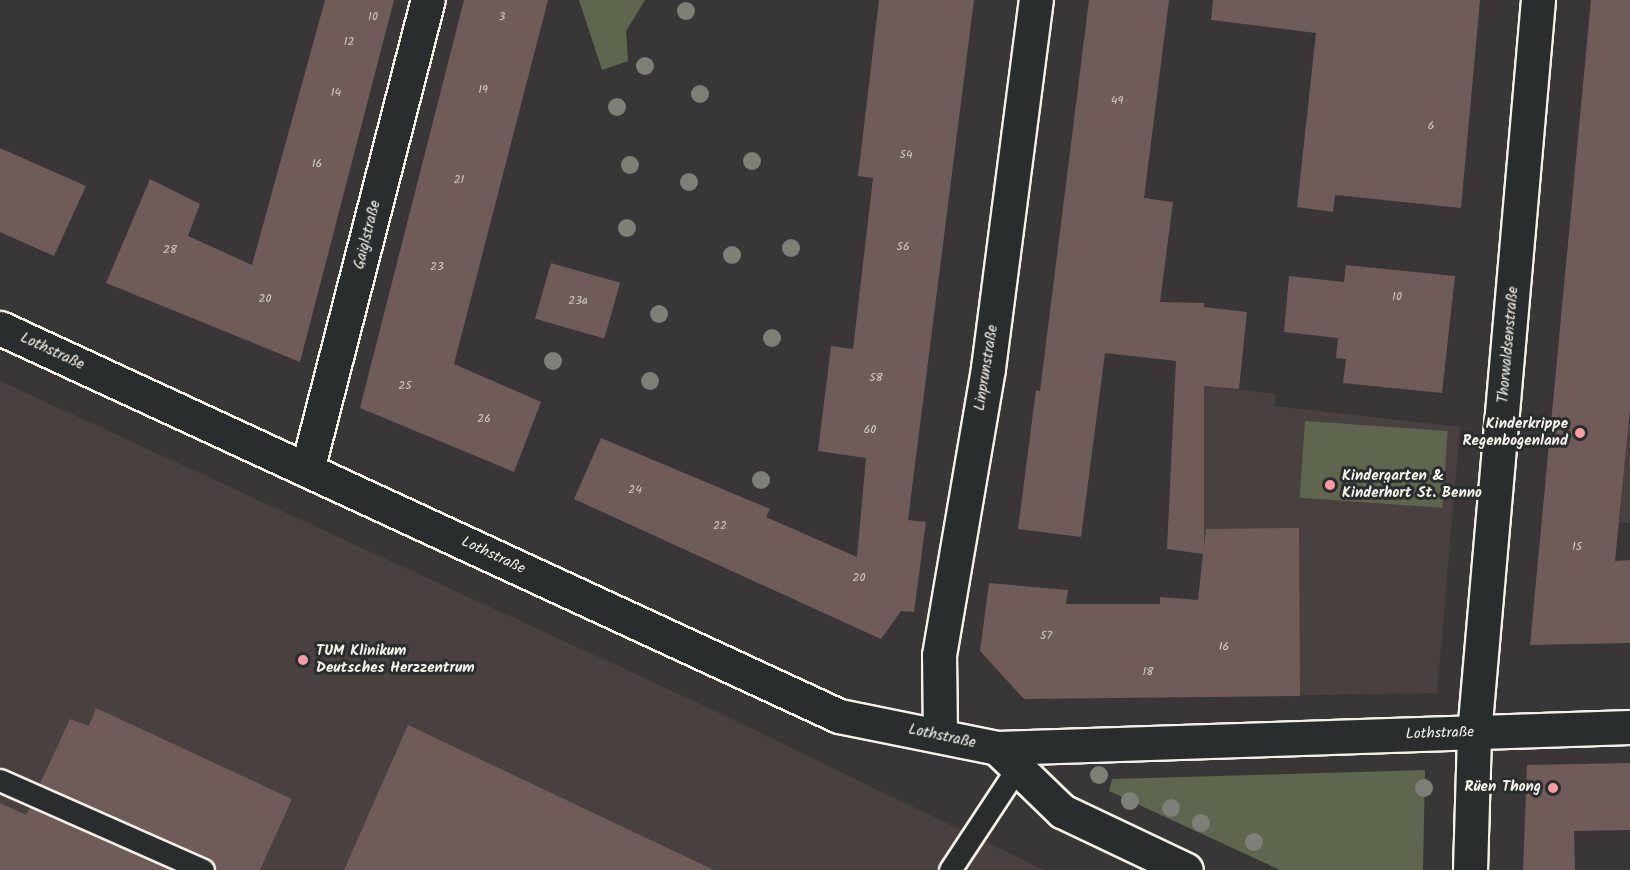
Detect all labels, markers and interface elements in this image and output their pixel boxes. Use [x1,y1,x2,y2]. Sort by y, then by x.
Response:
house number: 10 [368,10,378,24]
house number: 3 [499,10,505,24]
house number: 12 [344,35,354,49]
house number: 19 [478,83,488,97]
house number: 14 [331,86,341,100]
house number: 49 [1111,94,1123,108]
house number: 6 [1428,119,1434,133]
house number: 54 [899,148,913,162]
house number: 16 [312,157,322,171]
house number: 21 [454,173,464,187]
street label: Gaiglstraße [351,199,385,271]
house number: 56 [896,240,910,254]
house number: 28 [163,243,177,257]
house number: 23 [430,260,444,274]
street label: Thorwaldsenstraße [1495,286,1523,404]
house number: 10 [1392,290,1402,304]
house number: 20 [259,292,271,306]
house number: 23a [568,294,588,308]
street label: Linprunstraße [971,324,1003,412]
street label: Lothstraße [17,329,87,375]
house number: 58 [869,371,883,385]
house number: 25 [398,379,412,393]
house number: 26 [477,412,491,426]
place label: Kinderkrippe Regenbogenland [1463,415,1568,450]
house number: 60 [864,423,876,437]
marker: Kinderkrippe Regenbogenland [1573,426,1587,440]
place label: Kindergarten & Kinderhort St. Benno [1342,467,1482,502]
marker: Kindergarten & Kinderhort St. Benno [1323,478,1337,492]
house number: 24 [628,483,642,497]
house number: 22 [713,519,727,533]
street label: Lothstraße [458,533,528,579]
house number: 15 [1572,540,1582,554]
house number: 20 [853,571,865,585]
house number: 57 [1040,629,1052,643]
house number: 16 [1219,640,1229,654]
place label: TUM Klinikum Deutsches Herzzentrum [316,642,475,677]
marker: TUM Klinikum Deutsches Herzzentrum [294,651,312,669]
house number: 18 [1143,665,1153,679]
street label: Lothstraße [907,721,977,753]
street label: Lothstraße [1405,724,1475,744]
place label: Rüen Thong [1464,779,1541,797]
marker: Rüen Thong [1546,781,1560,795]

